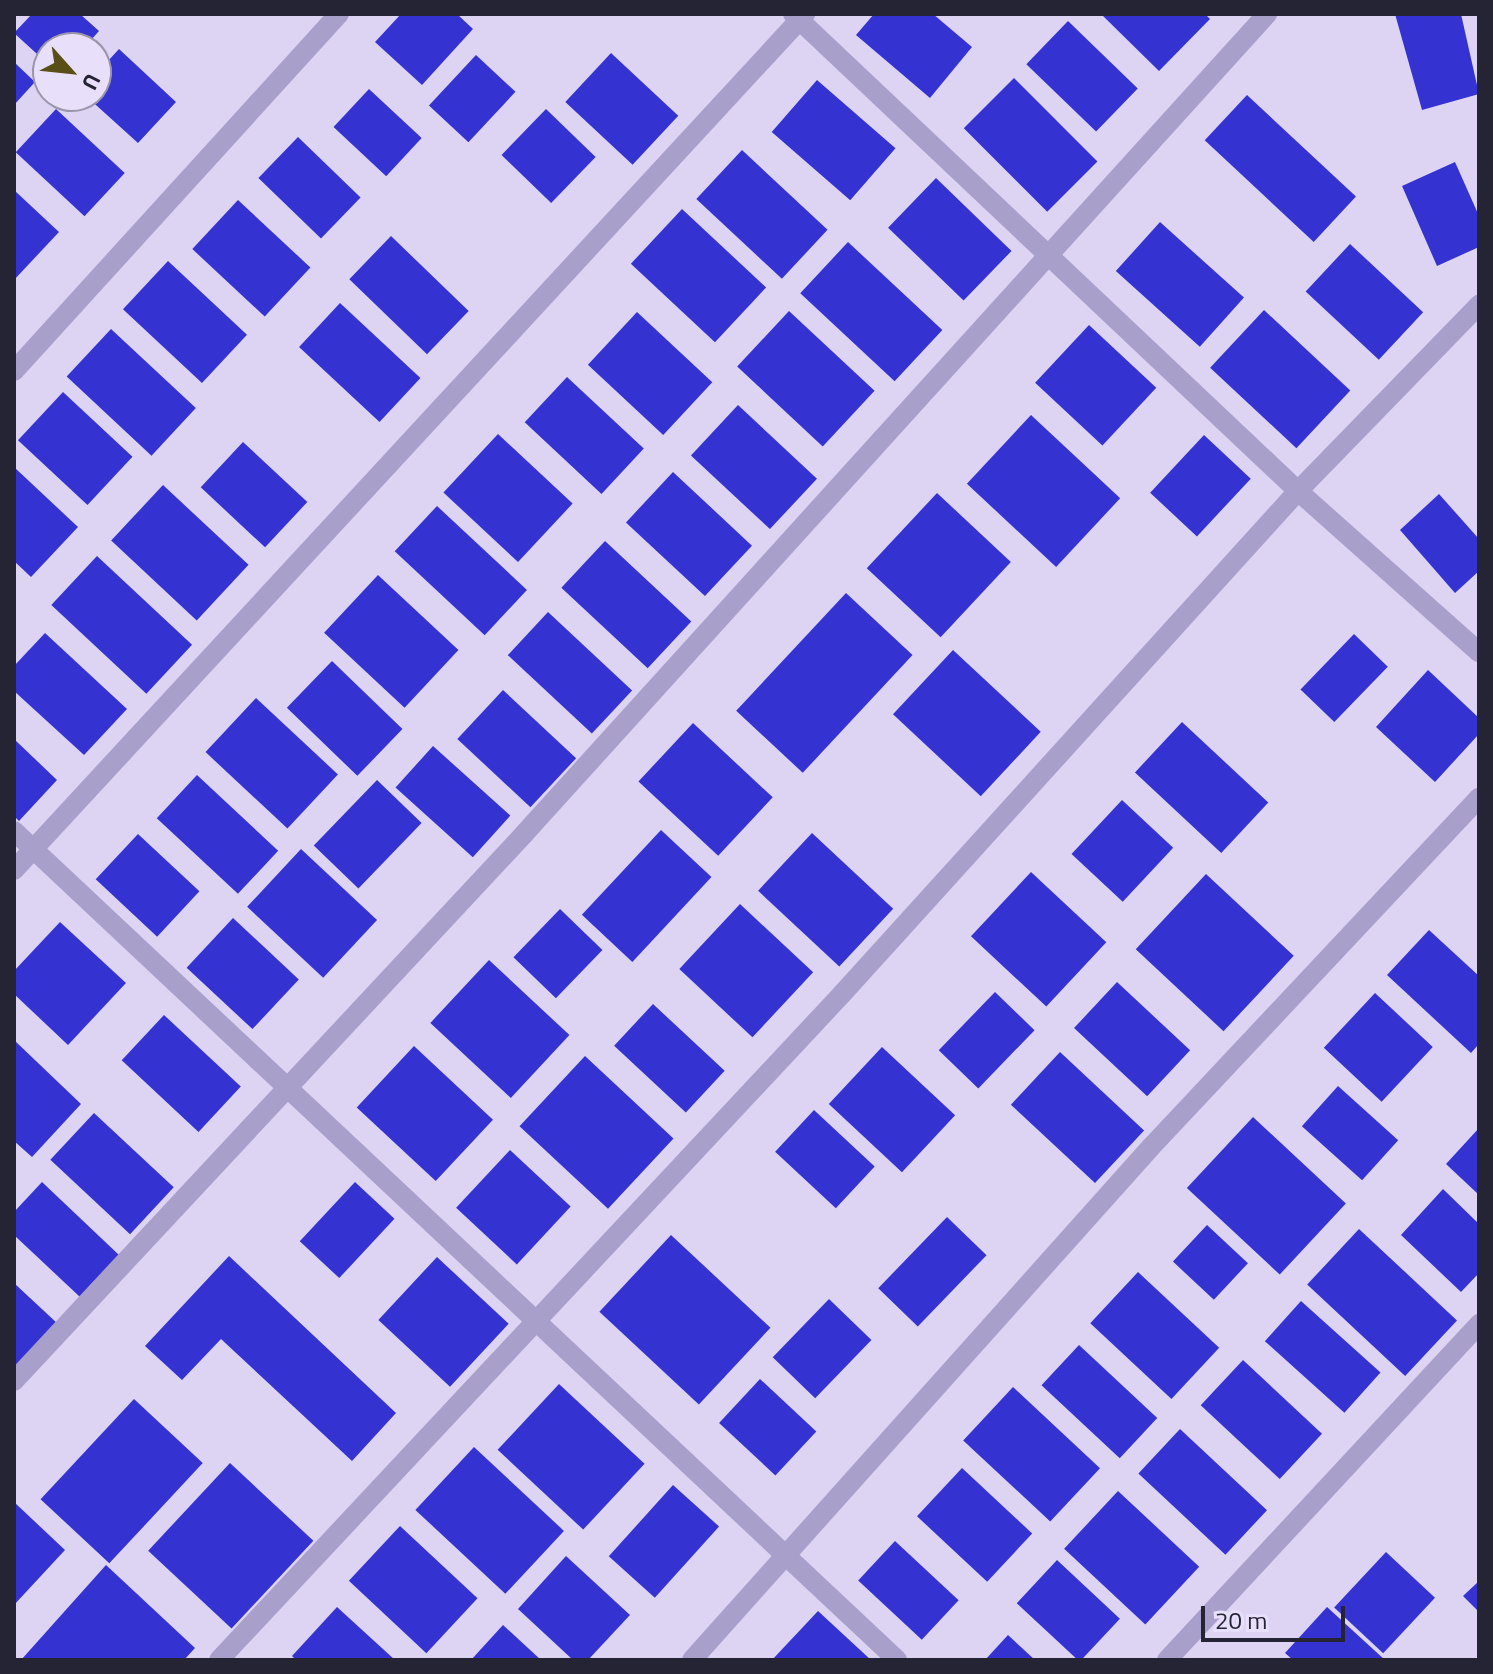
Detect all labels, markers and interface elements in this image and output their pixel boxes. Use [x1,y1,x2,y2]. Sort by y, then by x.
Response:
north arrow [32,32,112,112]
text: U [73,68,110,96]
scale bar [1205,1590,1349,1640]
text: 20 m [1215,1602,1267,1638]

